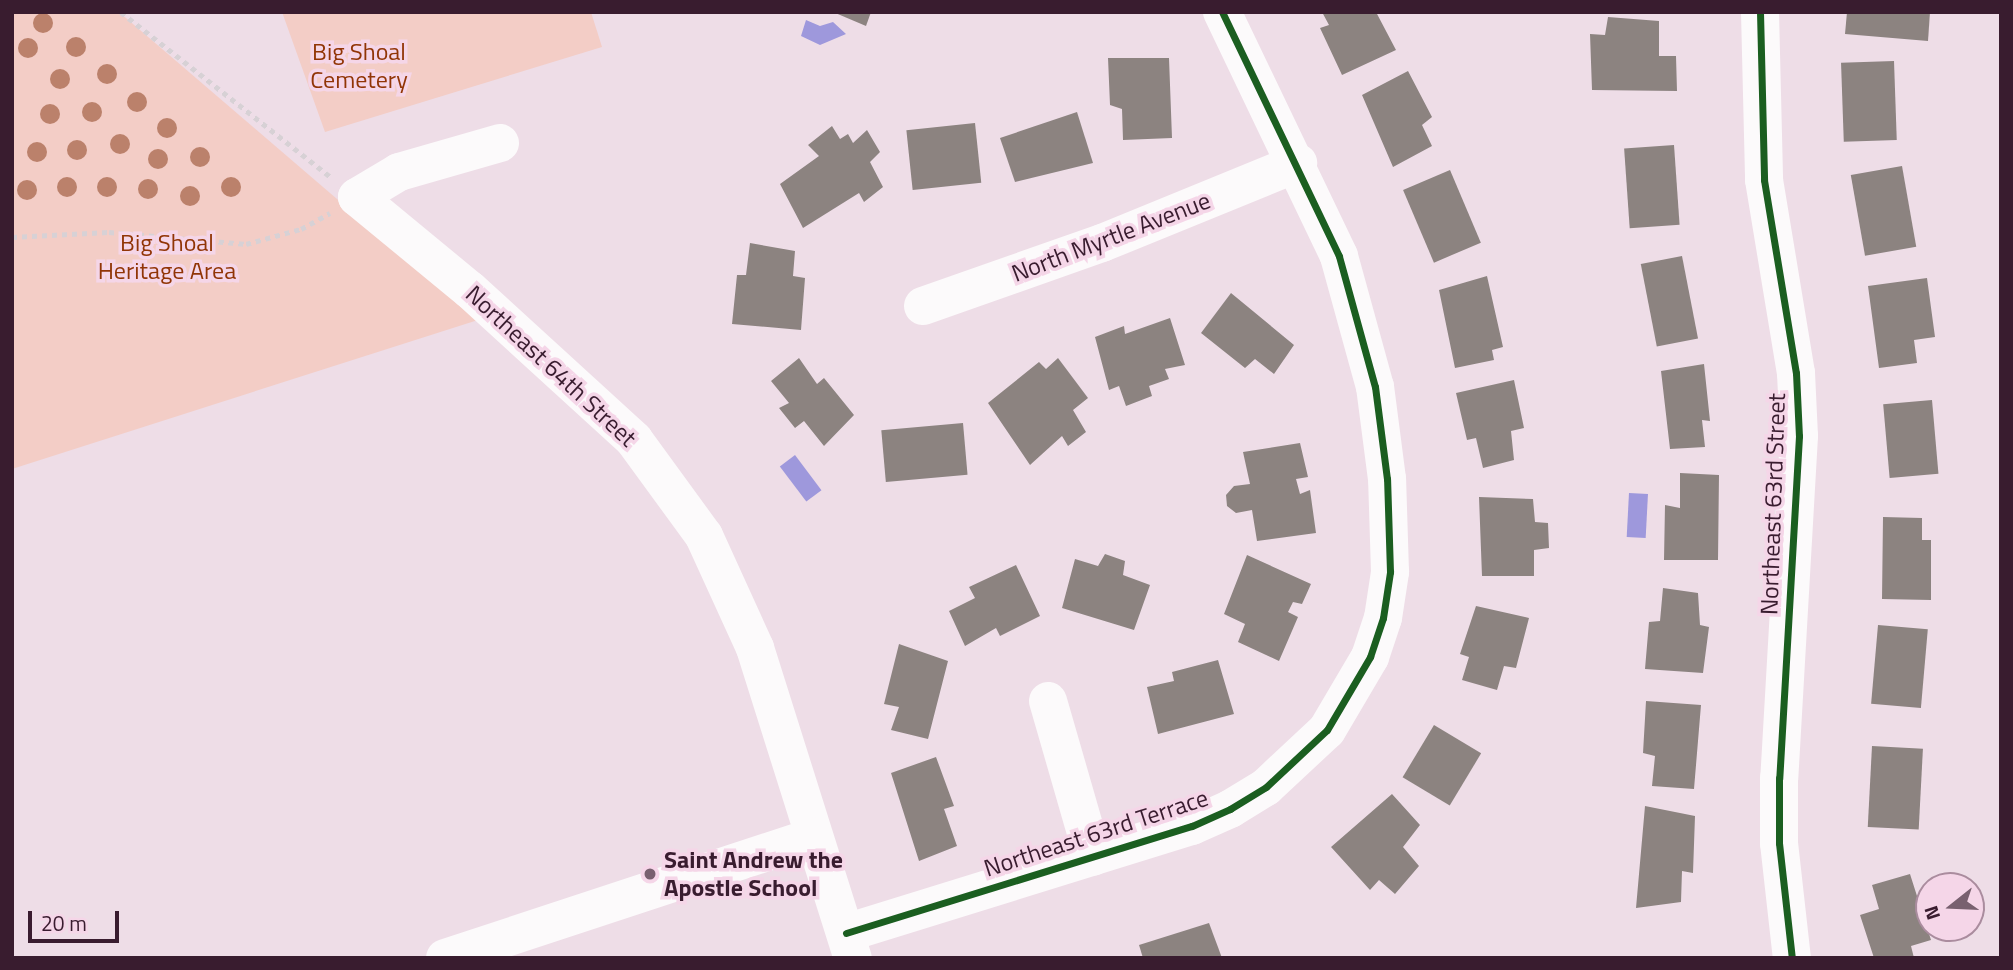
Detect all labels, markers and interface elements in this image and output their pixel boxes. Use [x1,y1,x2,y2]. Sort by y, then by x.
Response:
park label: Big Shoal Cemetery [310,38,408,94]
street label: North Myrtle Avenue [1008,186,1214,288]
park label: Big Shoal Heritage Area [98,229,236,285]
street label: Northeast 64th Street [460,280,642,452]
street label: Northeast 63rd Street [1755,393,1791,615]
street label: Northeast 63rd Terrace [980,783,1212,883]
place label: Saint Andrew the Apostle School [664,846,843,902]
marker: Saint Andrew the Apostle School [642,866,658,882]
north arrow [1915,872,1985,942]
scale bar [32,897,122,941]
text: N [1916,902,1947,924]
text: 20 m [41,907,87,939]

